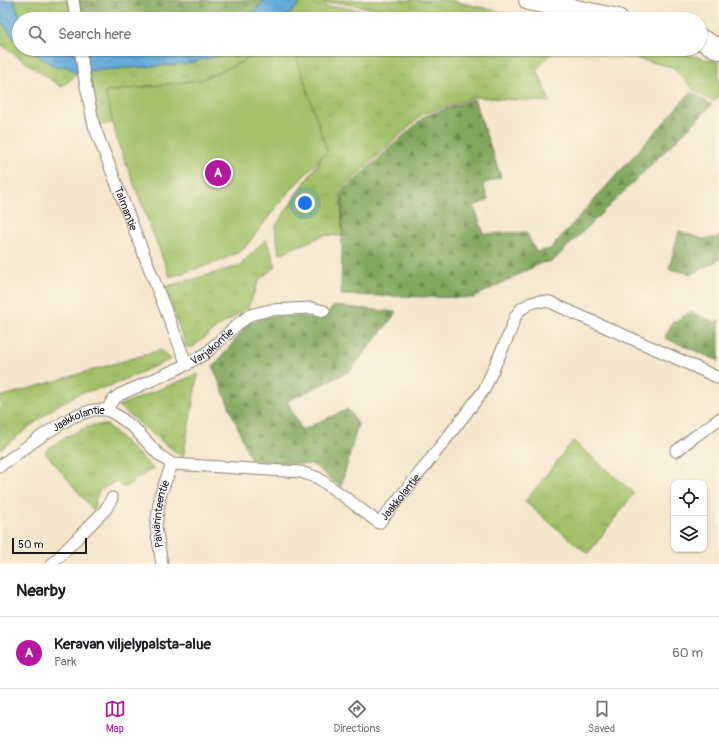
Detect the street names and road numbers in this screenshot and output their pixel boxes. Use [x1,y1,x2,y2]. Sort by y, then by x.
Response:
street label: Talmantie [112,185,141,233]
street label: Varjakontie [188,325,236,367]
street label: Jaakkolantie [50,404,105,434]
street label: Jaakkolantie [377,471,423,523]
street label: Päivärinteentie [149,478,172,549]

